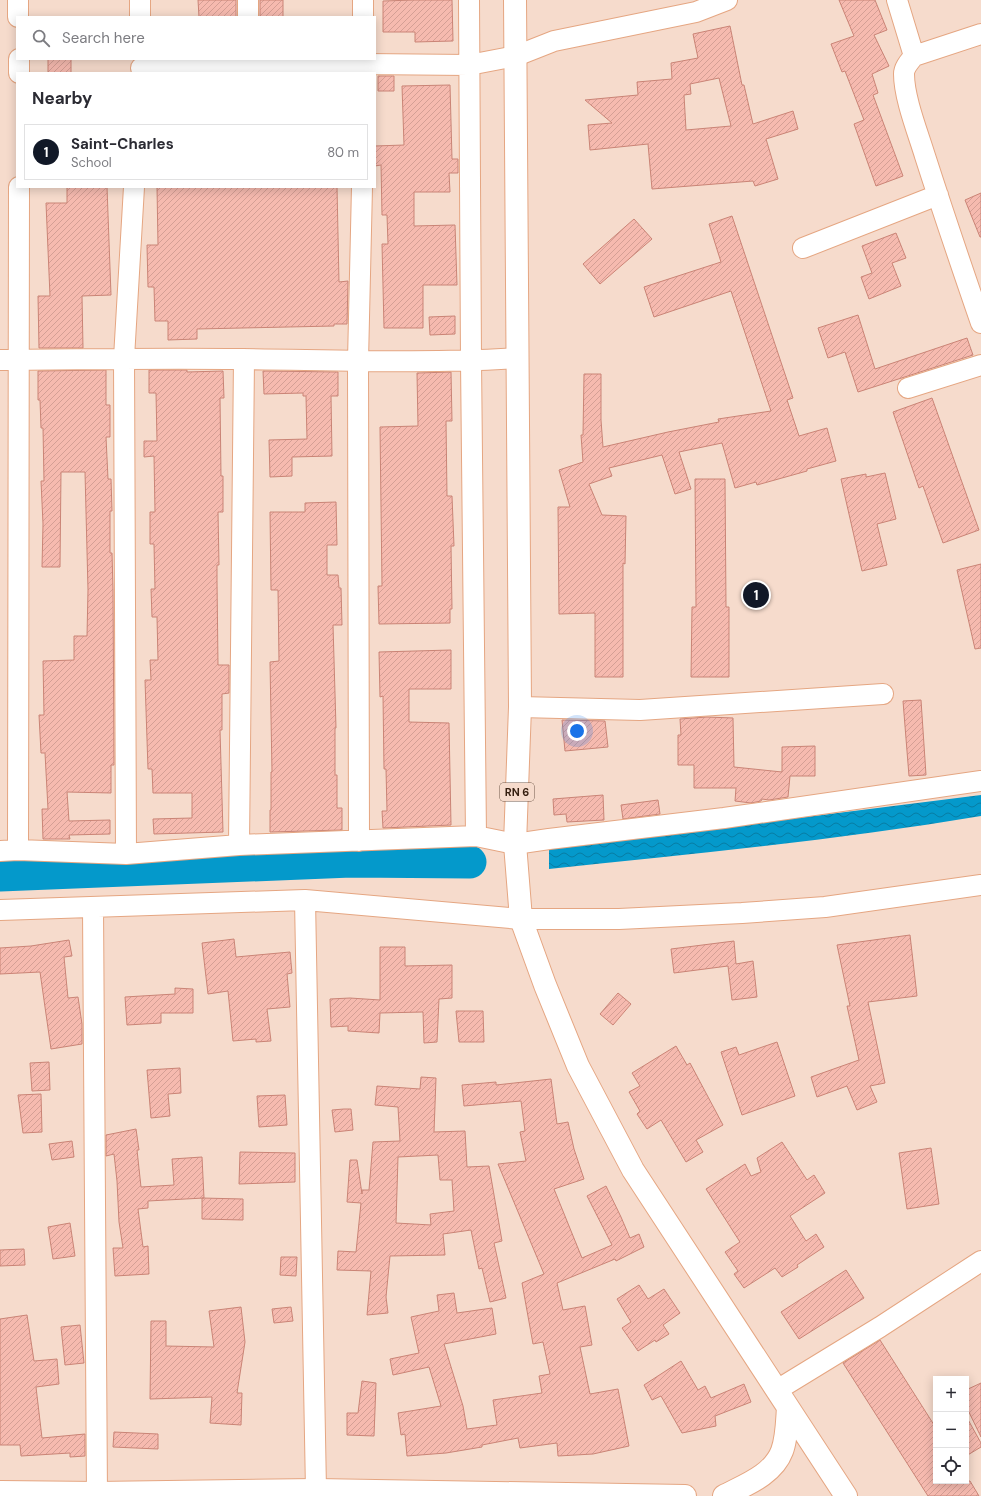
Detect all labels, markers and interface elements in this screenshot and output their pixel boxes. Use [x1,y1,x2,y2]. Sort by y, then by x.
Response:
search box [16,16,376,60]
icon: search [30,27,52,49]
text: Search here [62,28,145,48]
text: Nearby [32,87,92,109]
text: Saint-Charles [71,134,174,154]
text: 1 [44,144,48,161]
text: 80 m [327,144,359,161]
text: School [71,154,112,171]
pin: 1 [743,580,769,610]
your location [567,721,587,741]
road number: RN 6 [500,783,534,801]
map controls [933,1376,969,1484]
button: + [933,1376,969,1412]
button: − [933,1412,969,1448]
button: locate [933,1448,969,1484]

